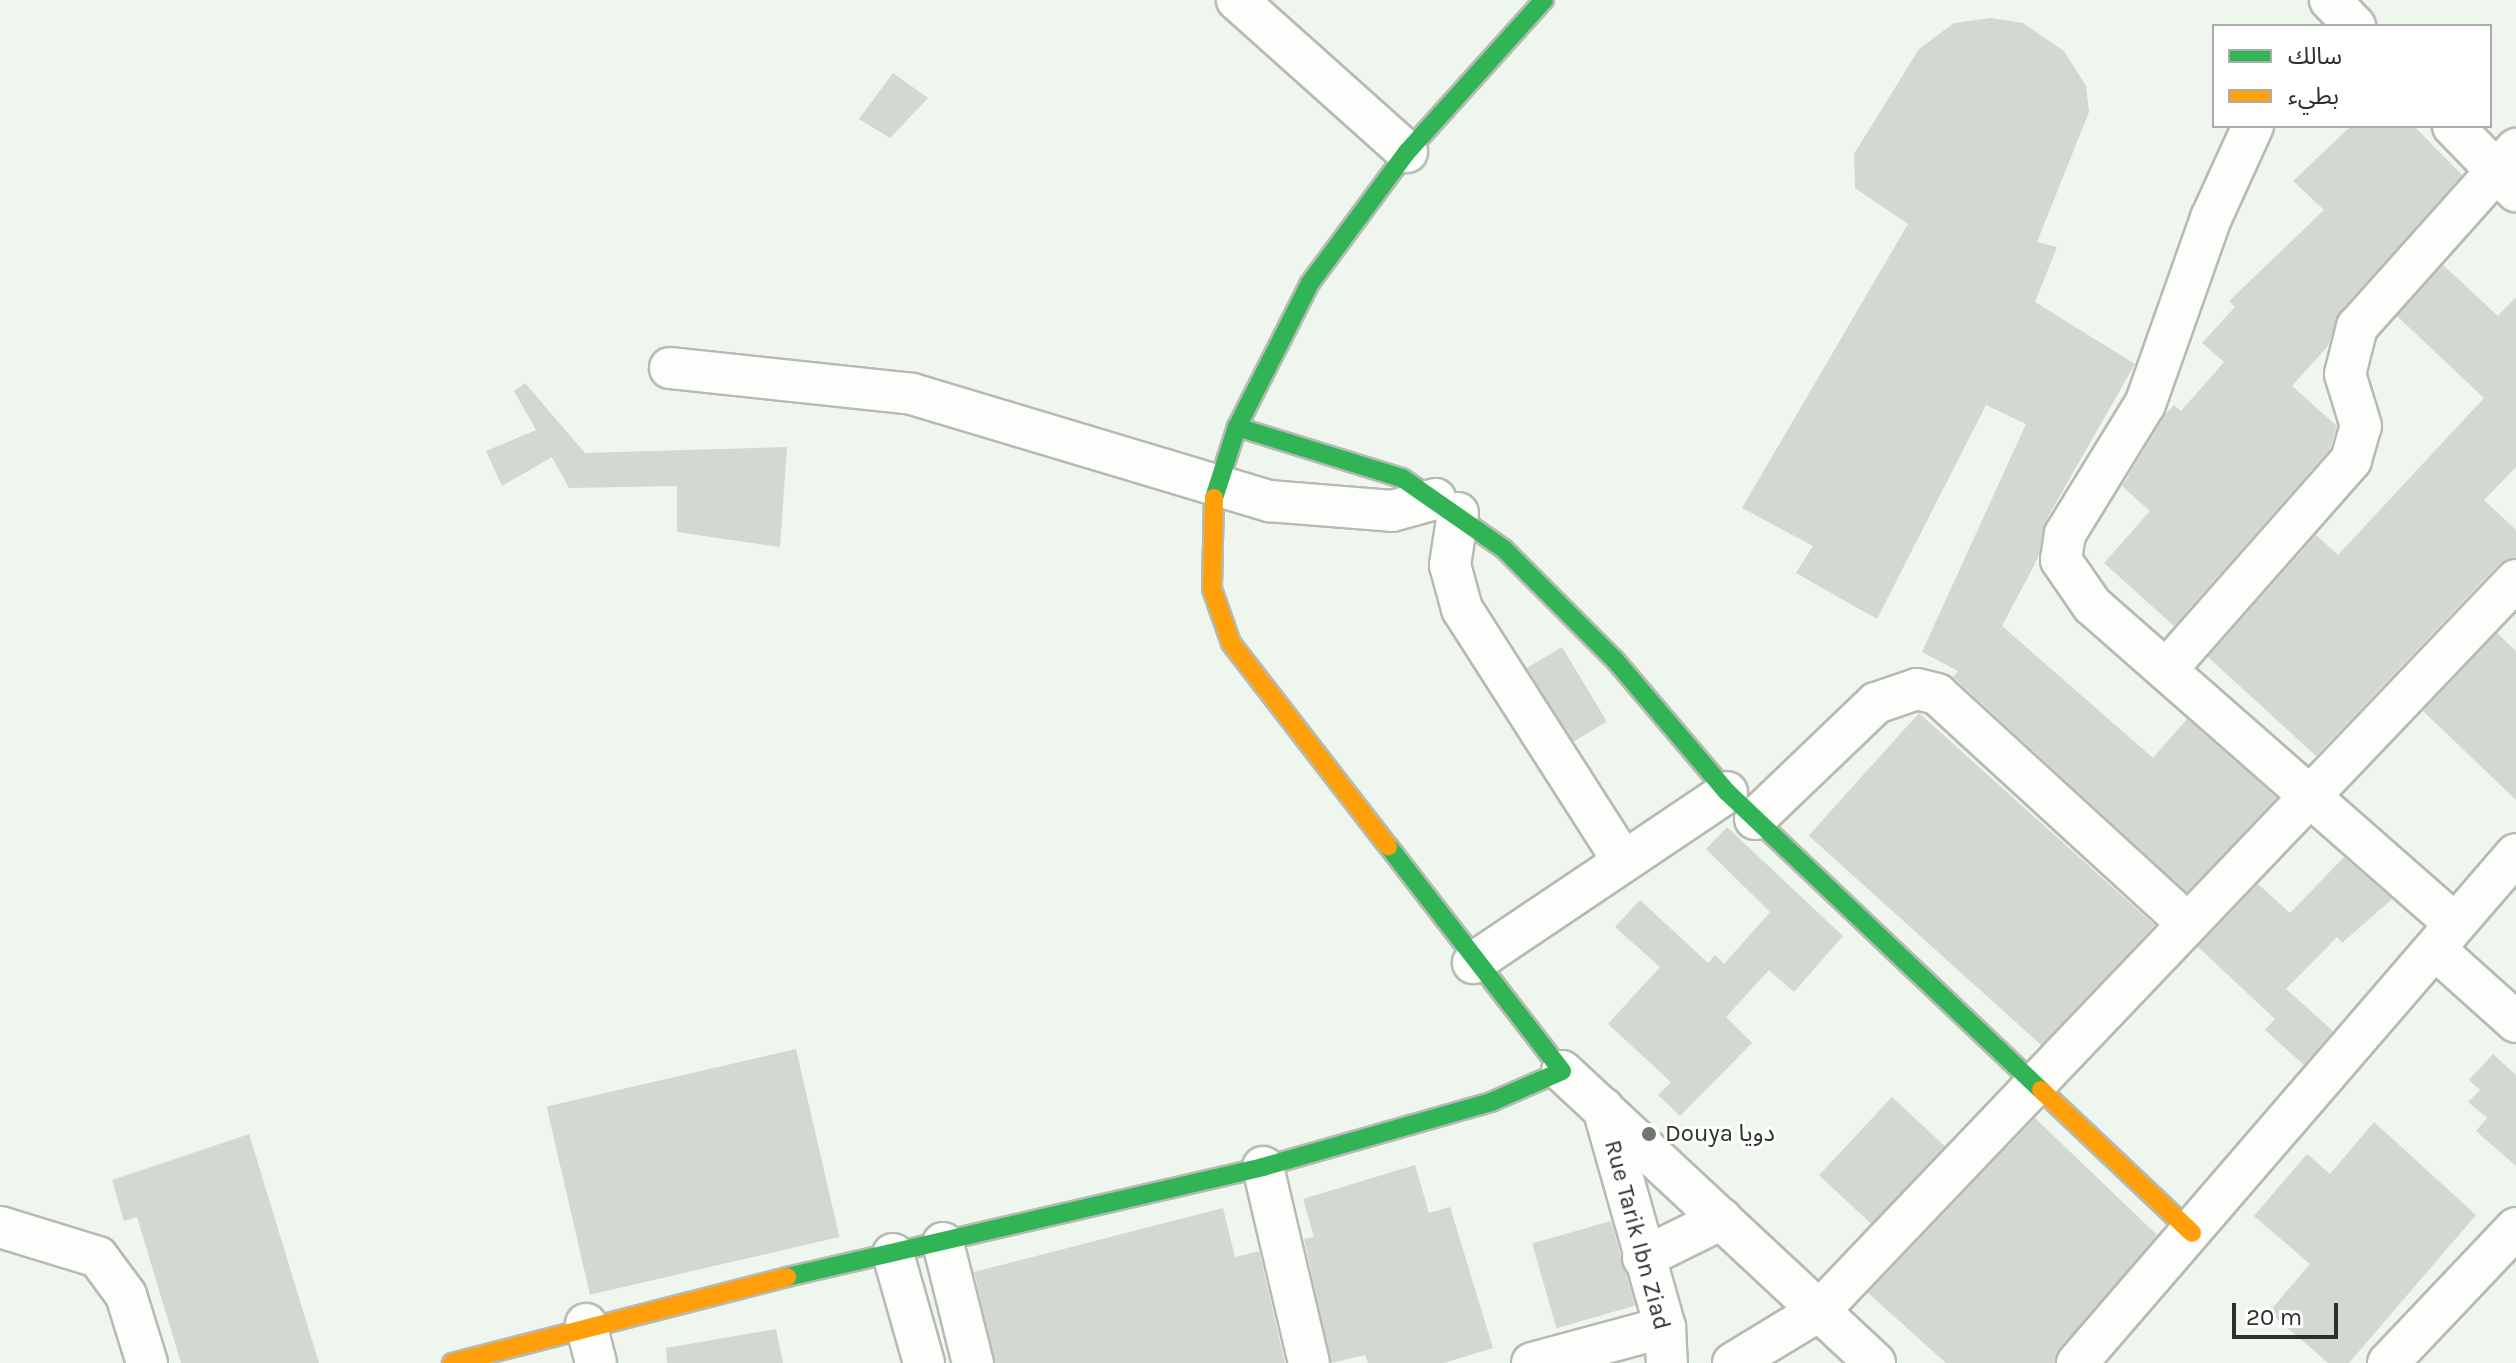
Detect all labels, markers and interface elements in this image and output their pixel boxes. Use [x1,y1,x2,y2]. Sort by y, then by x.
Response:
legend [2212,24,2492,128]
text: سالك [2288,42,2342,70]
text: بطيء [2288,82,2339,110]
place label: Douya دويا [1665,1120,1775,1148]
marker: Douya دويا [1640,1125,1658,1143]
street label: Rue Tarik Ibn Ziad [1598,1137,1676,1333]
scale bar [2236,1287,2342,1337]
text: 20 m [2246,1303,2302,1331]

